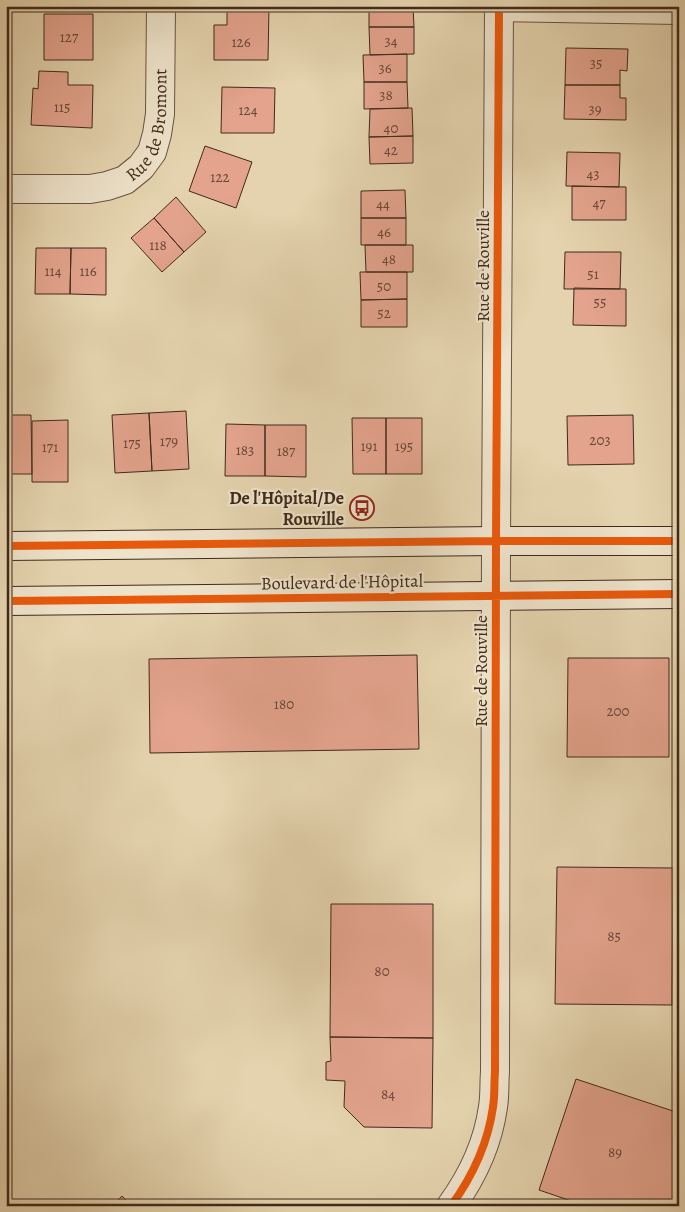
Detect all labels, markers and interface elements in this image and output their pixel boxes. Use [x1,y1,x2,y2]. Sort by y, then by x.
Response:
house number: 127 [60,27,79,47]
house number: 34 [384,31,398,51]
house number: 126 [231,32,251,52]
house number: 35 [590,53,602,73]
house number: 36 [378,58,392,78]
street label: Rue de Bromont [121,69,172,187]
house number: 38 [379,85,393,105]
house number: 115 [54,97,70,117]
house number: 39 [588,99,602,119]
house number: 124 [238,100,258,120]
house number: 40 [384,118,398,138]
house number: 42 [384,140,398,160]
house number: 43 [586,164,600,184]
house number: 122 [210,167,230,187]
house number: 47 [592,193,606,213]
house number: 44 [376,194,390,214]
street label: Rue de Rouville [471,210,495,322]
house number: 46 [377,222,391,242]
house number: 118 [149,235,167,255]
house number: 48 [382,249,396,269]
house number: 114 [44,261,62,281]
house number: 116 [79,261,97,281]
house number: 51 [587,264,599,284]
house number: 50 [377,276,391,296]
house number: 55 [594,292,606,312]
house number: 52 [377,303,391,323]
house number: 203 [589,430,611,450]
house number: 179 [160,431,178,451]
house number: 175 [123,433,141,453]
house number: 191 [360,436,378,456]
house number: 195 [395,436,413,456]
house number: 171 [42,437,58,457]
house number: 183 [236,440,254,460]
house number: 187 [277,441,296,461]
place label: De l'Hôpital/De Rouville [229,486,344,531]
bus stop icon: De l'Hôpital/De Rouville [349,495,375,521]
street label: Boulevard de l'Hôpital [261,569,424,595]
street label: Rue de Rouville [469,615,493,727]
house number: 180 [274,694,294,714]
house number: 200 [606,701,630,721]
house number: 85 [607,926,621,946]
house number: 80 [374,961,390,981]
house number: 84 [381,1084,395,1104]
house number: 89 [608,1142,622,1162]

